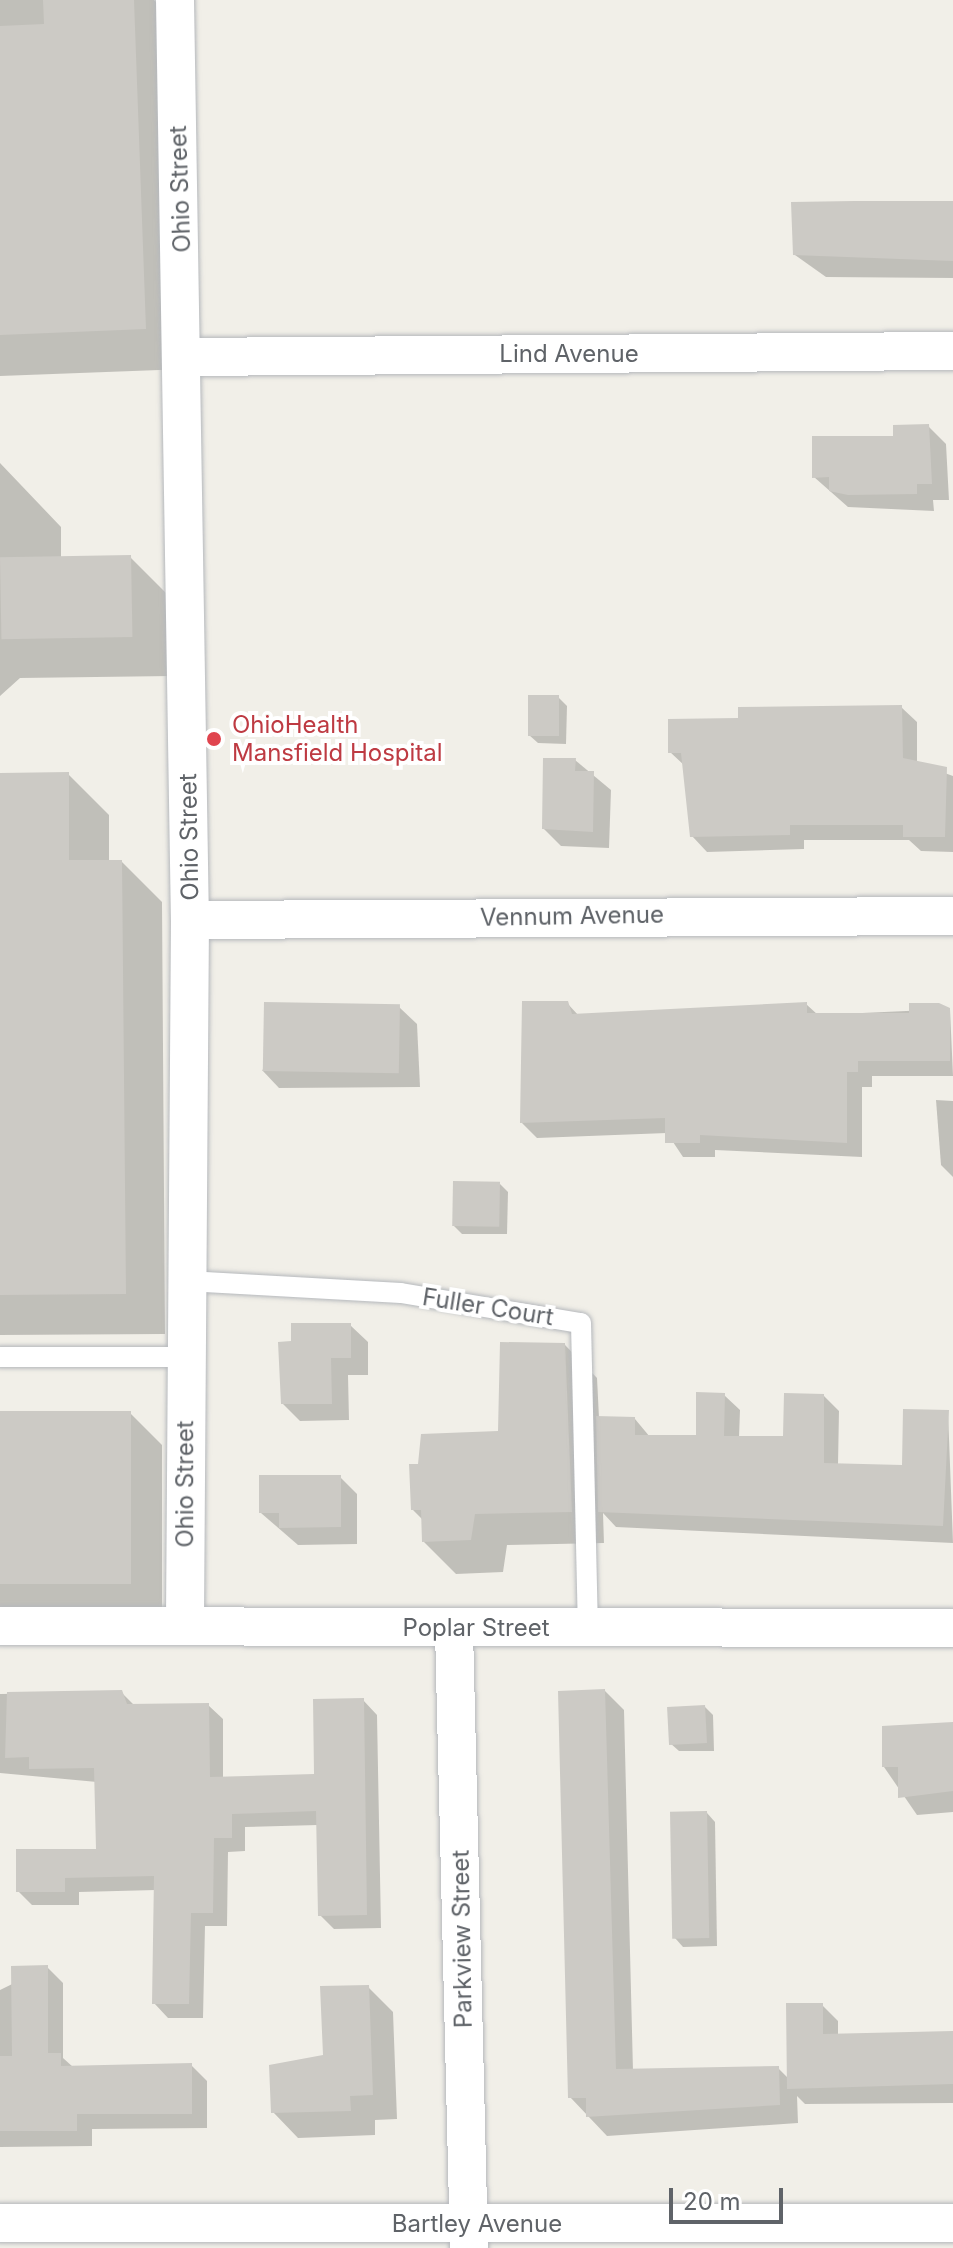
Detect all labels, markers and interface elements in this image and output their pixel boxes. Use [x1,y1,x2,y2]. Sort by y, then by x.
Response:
street label: Ohio Street [163,125,197,253]
street label: Lind Avenue [499,340,639,368]
place label: OhioHealth Mansfield Hospital [232,711,443,767]
marker: OhioHealth Mansfield Hospital [203,728,225,750]
street label: Ohio Street [173,773,205,901]
street label: Vennum Avenue [480,900,664,932]
street label: Fuller Court [420,1282,556,1332]
street label: Ohio Street [171,1420,199,1548]
street label: Poplar Street [402,1614,550,1642]
street label: Parkview Street [446,1850,478,2028]
scale bar [673,2172,787,2222]
text: 20 m [683,2187,741,2216]
street label: Bartley Avenue [392,2210,562,2238]

